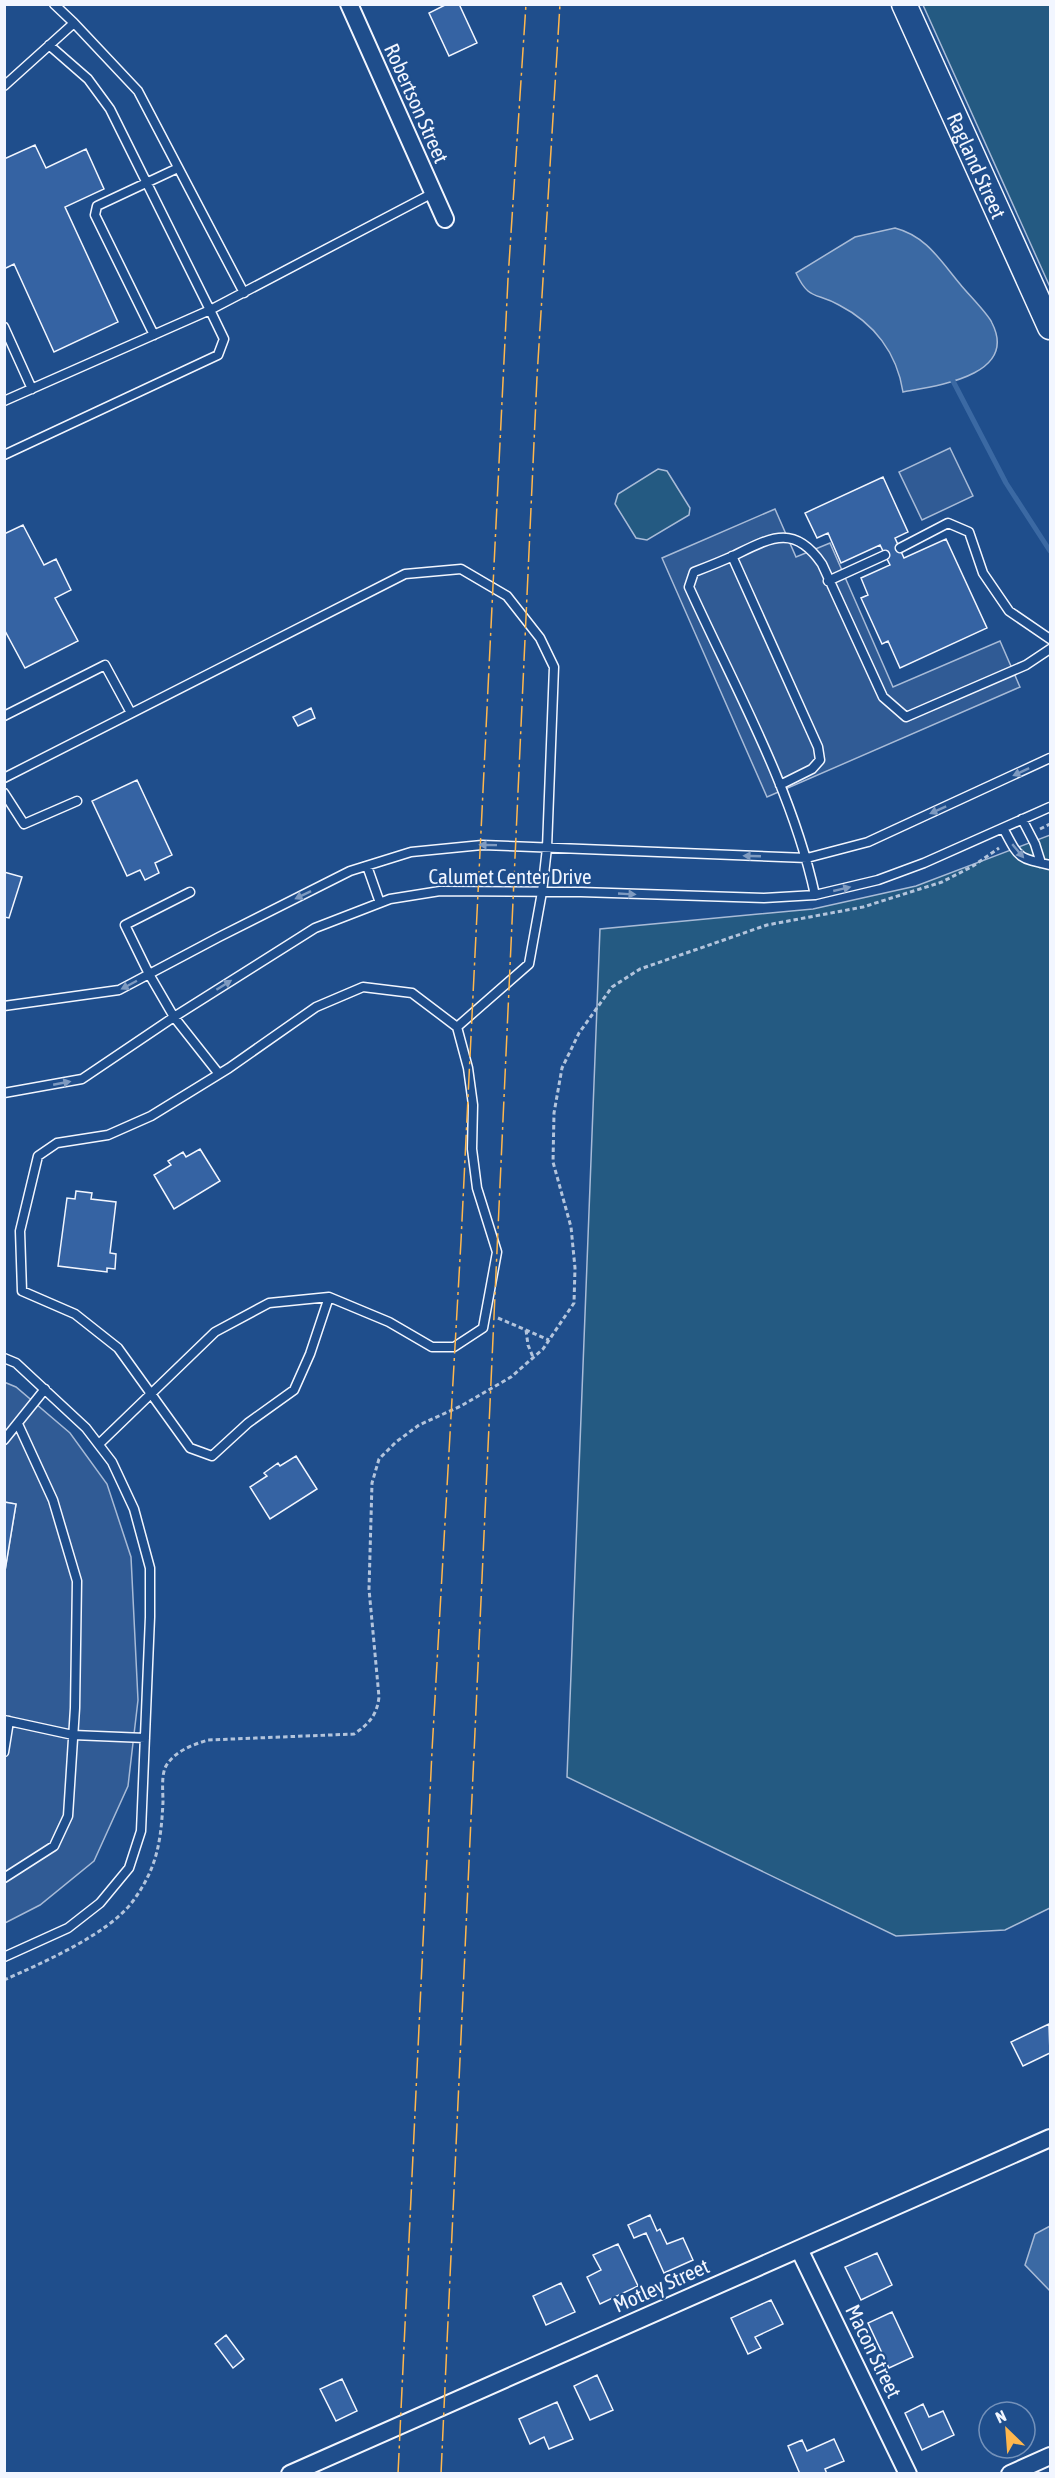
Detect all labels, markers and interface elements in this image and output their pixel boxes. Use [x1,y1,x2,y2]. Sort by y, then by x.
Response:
street label: Robertson Street [380,40,454,166]
street label: Ragland Street [943,108,1011,222]
one-way arrow [1012,767,1029,776]
one-way arrow [928,805,946,815]
one-way arrow [479,841,498,850]
one-way arrow [1012,843,1025,859]
one-way arrow [742,851,761,860]
street label: Calumet Center Drive [429,864,591,888]
one-way arrow [833,883,851,893]
one-way arrow [617,890,636,899]
one-way arrow [294,891,311,900]
one-way arrow [121,980,138,990]
one-way arrow [215,980,232,991]
one-way arrow [53,1078,72,1087]
street label: Motley Street [609,2253,713,2317]
street label: Macon Street [841,2301,907,2401]
north arrow [977,2400,1037,2460]
text: N [993,2406,1009,2427]

